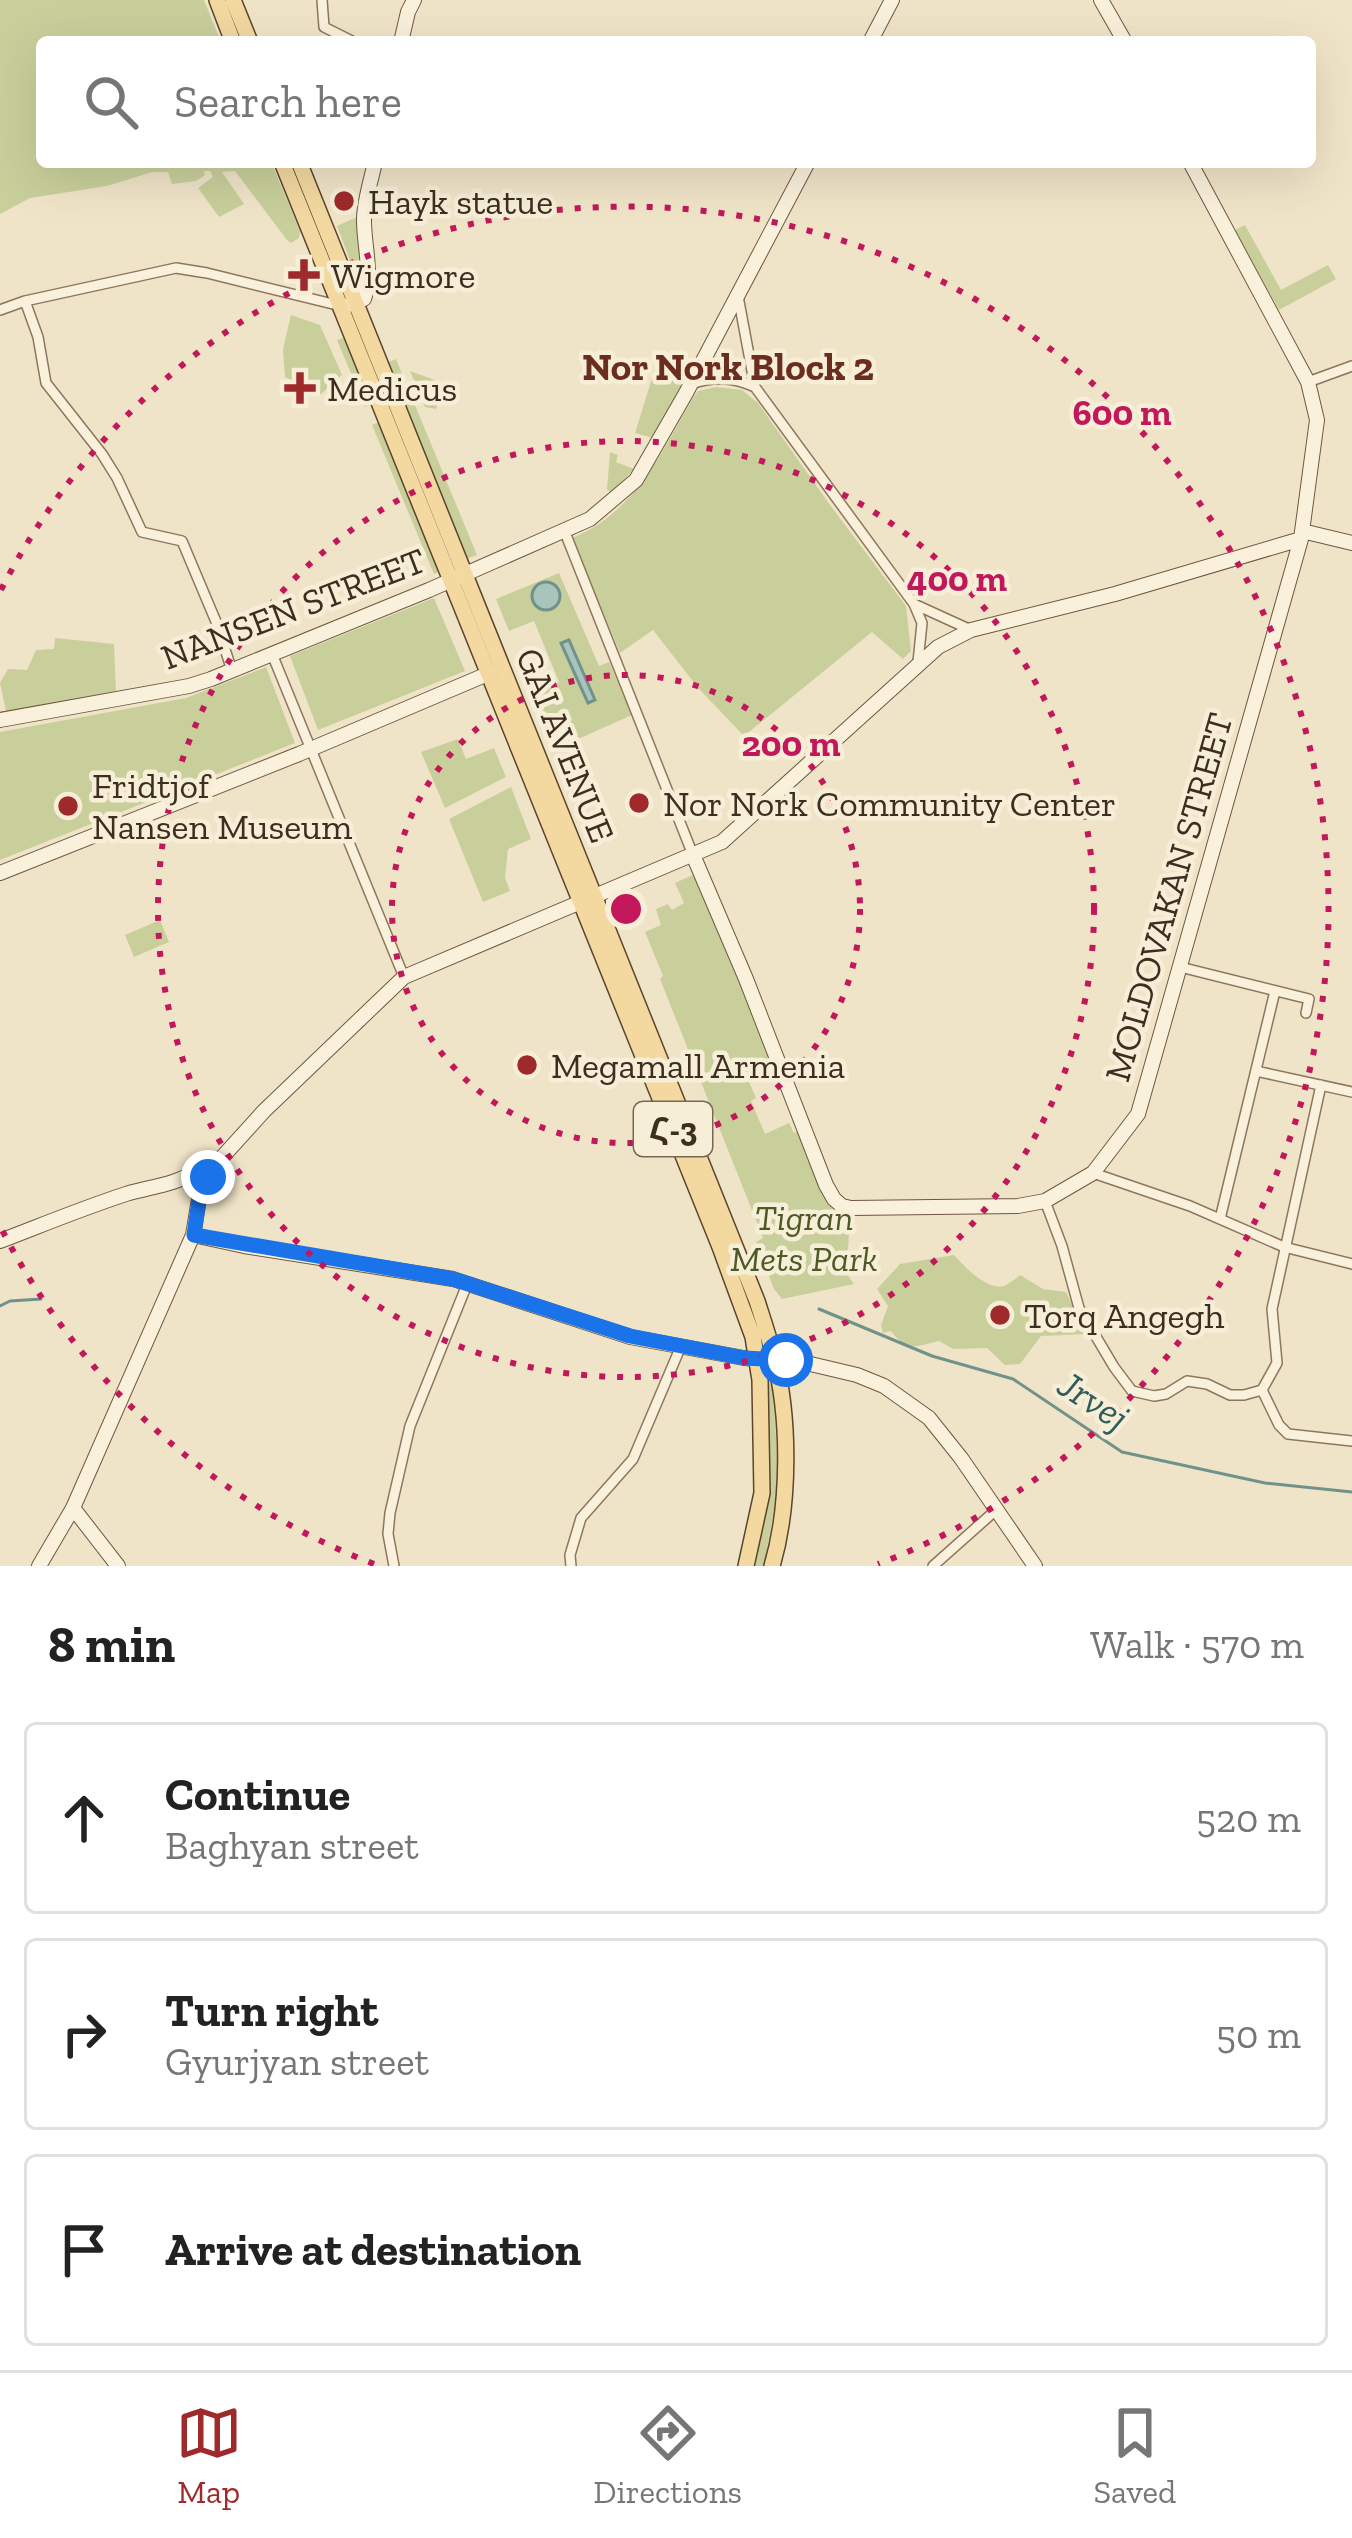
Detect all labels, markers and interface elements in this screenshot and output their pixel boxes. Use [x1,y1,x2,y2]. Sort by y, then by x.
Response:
search box [36,36,1316,168]
icon: search [78,69,144,135]
text: Search here [174,75,402,129]
place label: Hayk statue [368,180,553,223]
marker: Hayk statue [331,188,357,214]
place label: Wigmore [331,254,475,297]
marker: Wigmore [288,259,320,291]
district label: Nor Nork Block 2 [582,343,874,390]
place label: Medicus [327,367,457,410]
marker: Medicus [284,372,316,404]
text: 600 m [1072,391,1172,434]
street label: NANSEN STREET [155,538,431,679]
text: 400 m [907,557,1008,600]
street label: GAI AVENUE [507,642,624,849]
street label: MOLDOVAKAN STREET [1095,708,1242,1086]
text: 200 m [741,722,841,765]
place label: Fridtjof Nansen Museum [92,764,352,848]
place label: Nor Nork Community Center [663,782,1116,825]
marker: Nor Nork Community Center [626,790,652,816]
marker: Fridtjof Nansen Museum [55,793,81,819]
centre of rings [605,888,647,930]
place label: Megamall Armenia [551,1044,845,1087]
marker: Megamall Armenia [514,1052,540,1078]
road number: Հ-3 [634,1102,712,1156]
route end [181,1150,235,1204]
park label: Tigran Mets Park [730,1196,878,1280]
place label: Torq Angegh [1024,1294,1224,1337]
marker: Torq Angegh [987,1302,1013,1328]
route start [759,1333,813,1387]
water label: Jrvej [1049,1360,1138,1441]
text: 8 min [48,1614,175,1675]
text: Walk · 570 m [1090,1621,1304,1668]
text: Continue [165,1768,350,1822]
icon: ahead [51,1785,117,1851]
text: 520 m [1196,1795,1301,1842]
text: Baghyan street [165,1822,419,1869]
text: Turn right [165,1984,378,2038]
icon: right [51,2001,117,2067]
text: 50 m [1216,2011,1301,2058]
text: Gyurjyan street [165,2038,429,2085]
icon: arrive [51,2217,117,2283]
text: Arrive at destination [165,2223,581,2277]
tab: Map [176,2400,242,2511]
tab: Directions [593,2400,742,2511]
tab: Saved [1094,2400,1176,2511]

